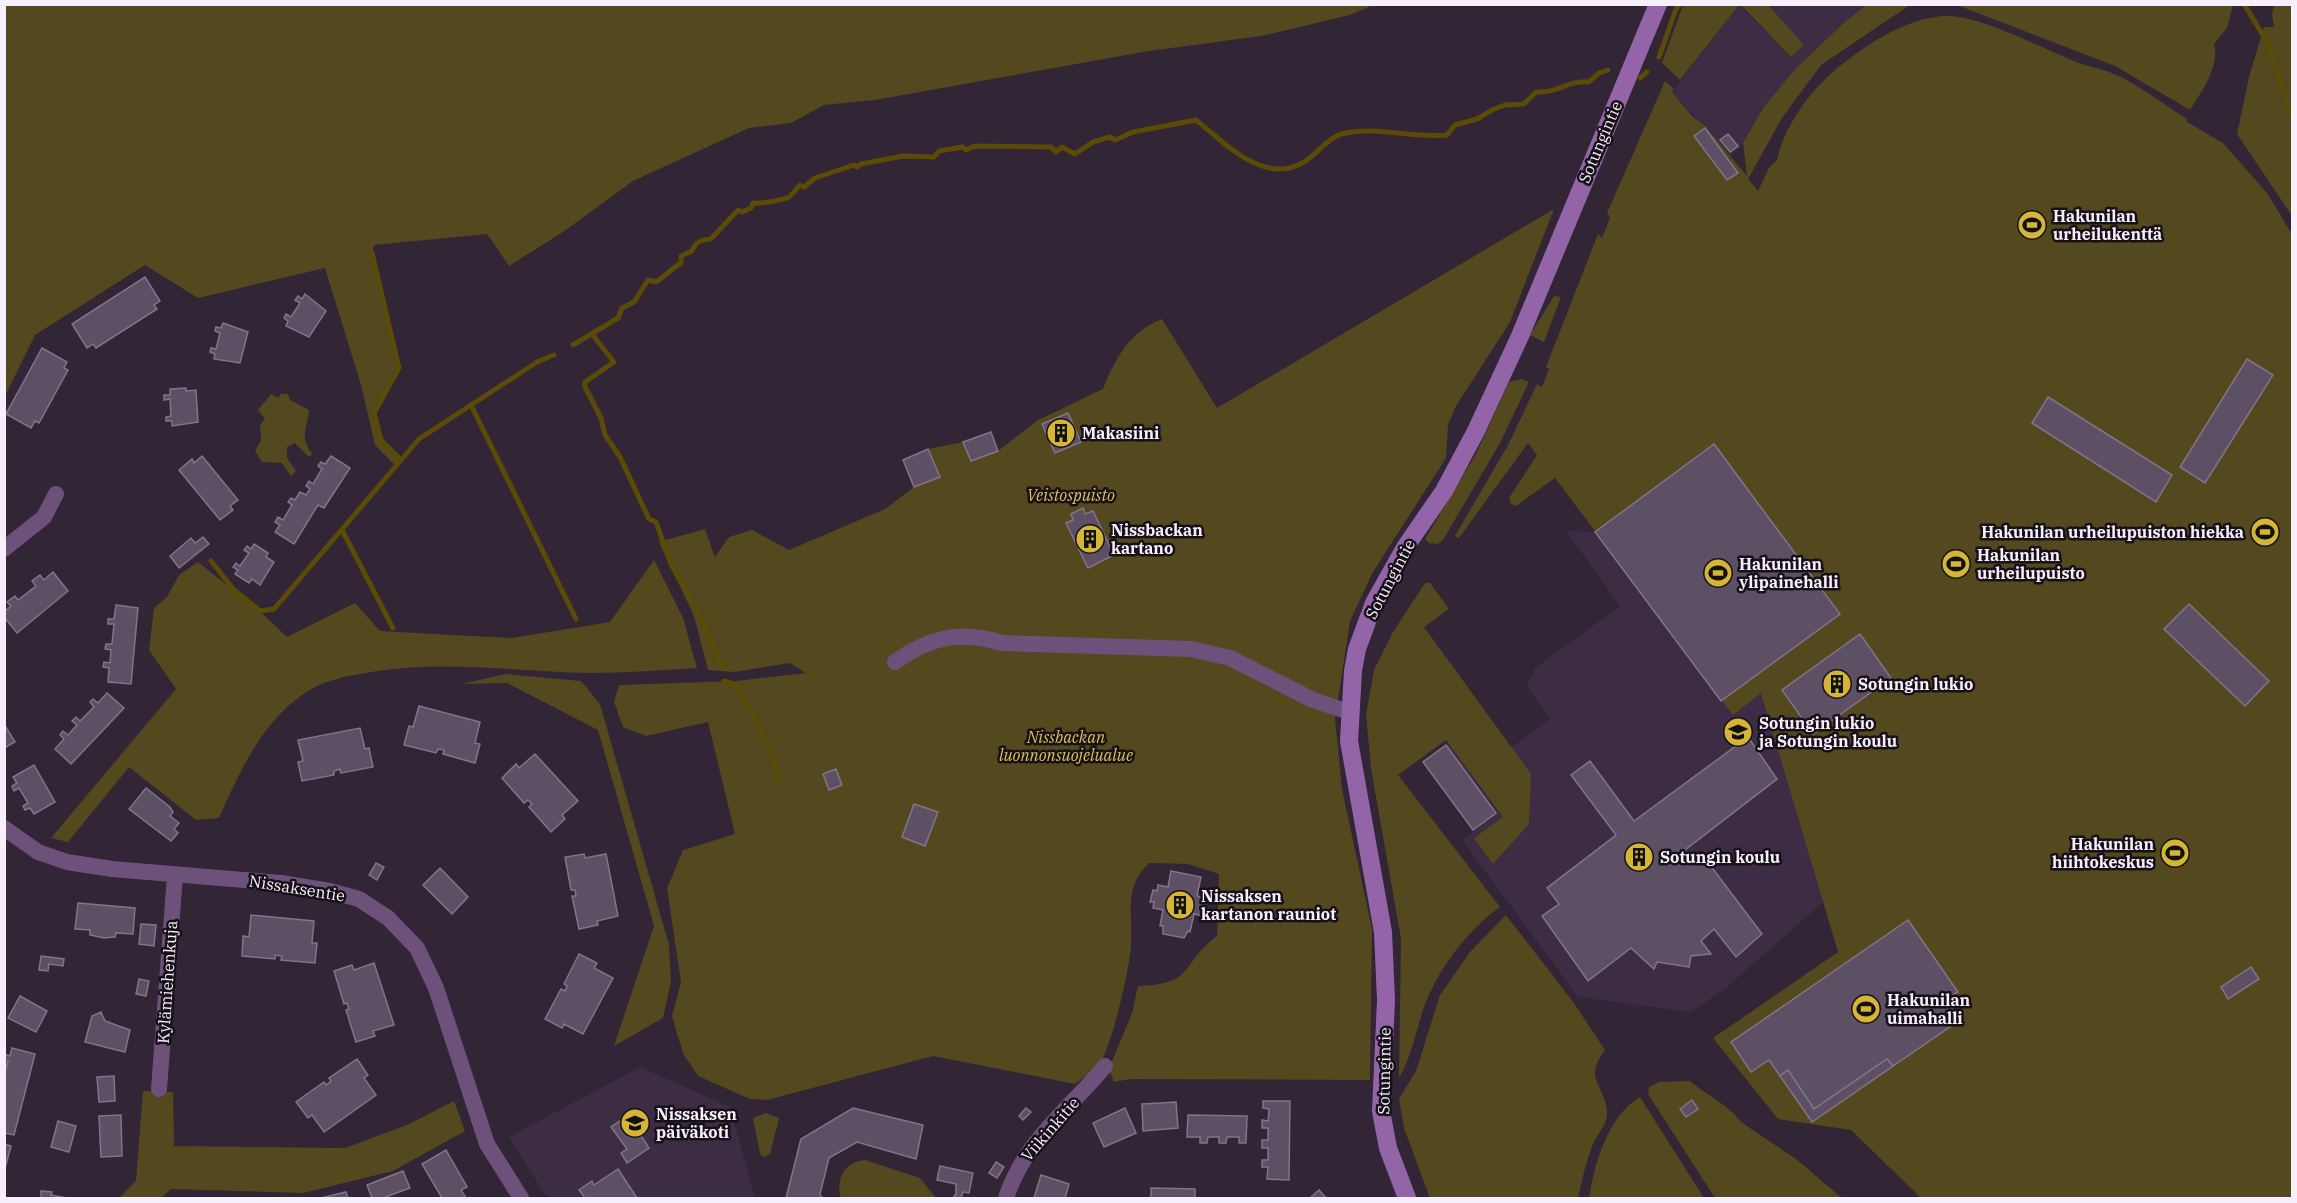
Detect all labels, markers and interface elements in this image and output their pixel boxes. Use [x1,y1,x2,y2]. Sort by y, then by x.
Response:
street label: Sotungintie [1574,98,1626,186]
place label: Hakunilan urheilukenttä [2053,206,2162,244]
sports icon: Hakunilan urheilukenttä [2016,209,2048,241]
building icon: Makasiini [1045,417,1077,449]
place label: Makasiini [1082,423,1159,443]
park label: Veistospuisto [1027,485,1115,505]
sports icon: Hakunilan urheilupuiston hiekka [2249,516,2281,548]
place label: Nissbackan kartano [1111,520,1203,558]
place label: Hakunilan urheilupuiston hiekka [1981,522,2244,542]
building icon: Nissbackan kartano [1074,523,1106,555]
street label: Sotungintie [1361,536,1419,622]
place label: Hakunilan urheilupuisto [1977,545,2085,583]
sports icon: Hakunilan urheilupuisto [1940,548,1972,580]
place label: Hakunilan ylipainehalli [1738,554,1839,592]
sports icon: Hakunilan ylipainehalli [1702,557,1734,589]
building icon: Sotungin lukio [1821,668,1853,700]
place label: Sotungin lukio [1858,674,1973,694]
place label: Sotungin lukio ja Sotungin koulu [1757,713,1897,751]
school or university icon: Sotungin lukio ja Sotungin koulu [1722,716,1754,748]
park label: Nissbackan luonnonsuojelualue [999,727,1133,765]
place label: Hakunilan hiihtokeskus [2052,834,2154,872]
sports icon: Hakunilan hiihtokeskus [2159,837,2191,869]
building icon: Sotungin koulu [1623,841,1655,873]
place label: Sotungin koulu [1660,847,1780,867]
street label: Nissaksentie [248,871,346,905]
place label: Nissaksen kartanon rauniot [1201,886,1336,924]
building icon: Nissaksen kartanon rauniot [1164,889,1196,921]
street label: Kylämiehenkuja [153,920,181,1044]
place label: Hakunilan uimahalli [1887,990,1971,1028]
sports icon: Hakunilan uimahalli [1850,993,1882,1025]
street label: Sotungintie [1373,1027,1395,1115]
street label: Viikinkitie [1017,1093,1083,1165]
place label: Nissaksen päiväkoti [656,1104,737,1142]
school or university icon: Nissaksen päiväkoti [619,1107,651,1139]

